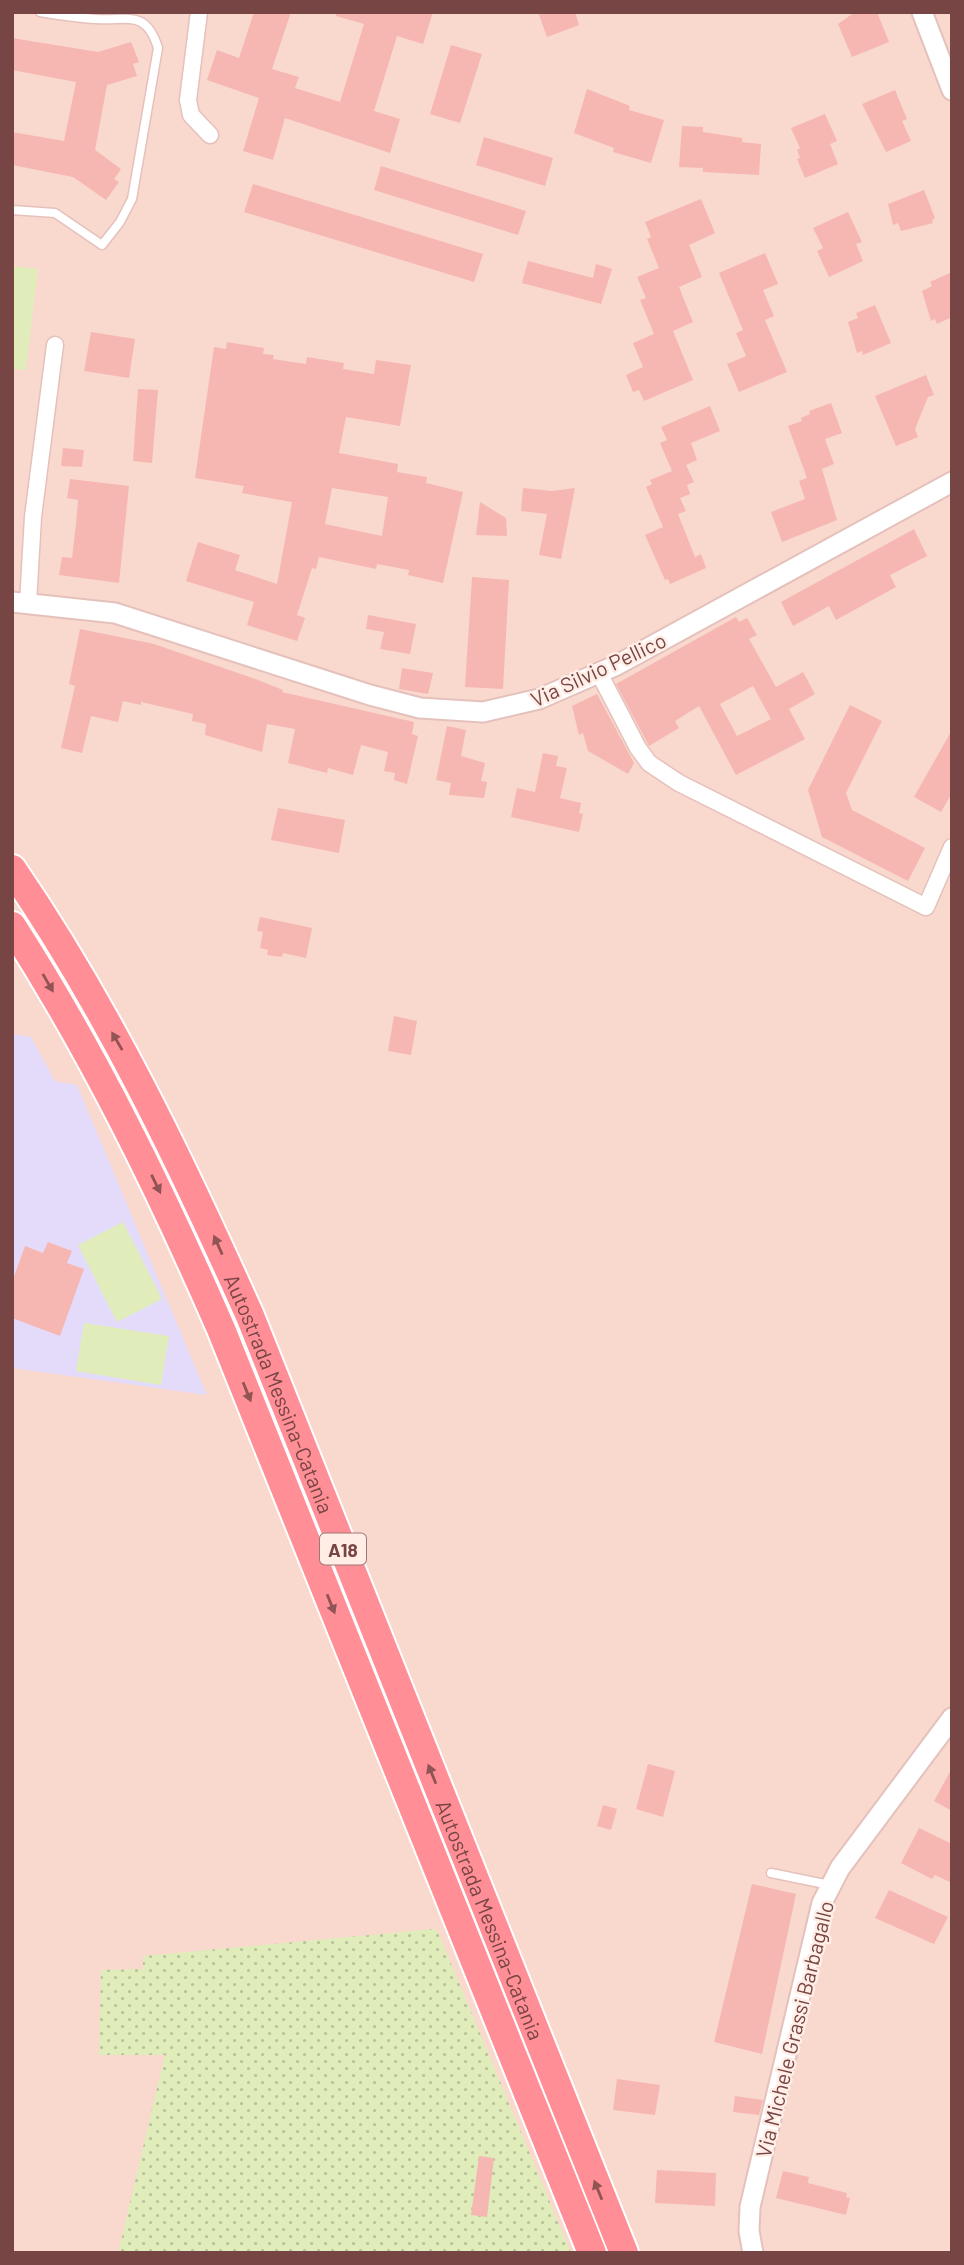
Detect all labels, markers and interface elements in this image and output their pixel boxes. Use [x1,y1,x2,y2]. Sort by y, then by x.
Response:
street label: Via Silvio Pellico [526,627,670,711]
one-way arrow [42,974,55,993]
one-way arrow [111,1031,123,1051]
one-way arrow [151,1174,162,1194]
one-way arrow [212,1235,224,1255]
street label: Autostrada Messina-Catania [220,1270,340,1517]
one-way arrow [241,1382,252,1403]
road number: A18 [320,1534,366,1564]
one-way arrow [326,1593,337,1614]
one-way arrow [426,1763,437,1784]
street label: Autostrada Messina-Catania [432,1796,550,2043]
street label: Via Michele Grassi Barbagallo [750,1898,838,2160]
one-way arrow [592,2179,603,2200]

